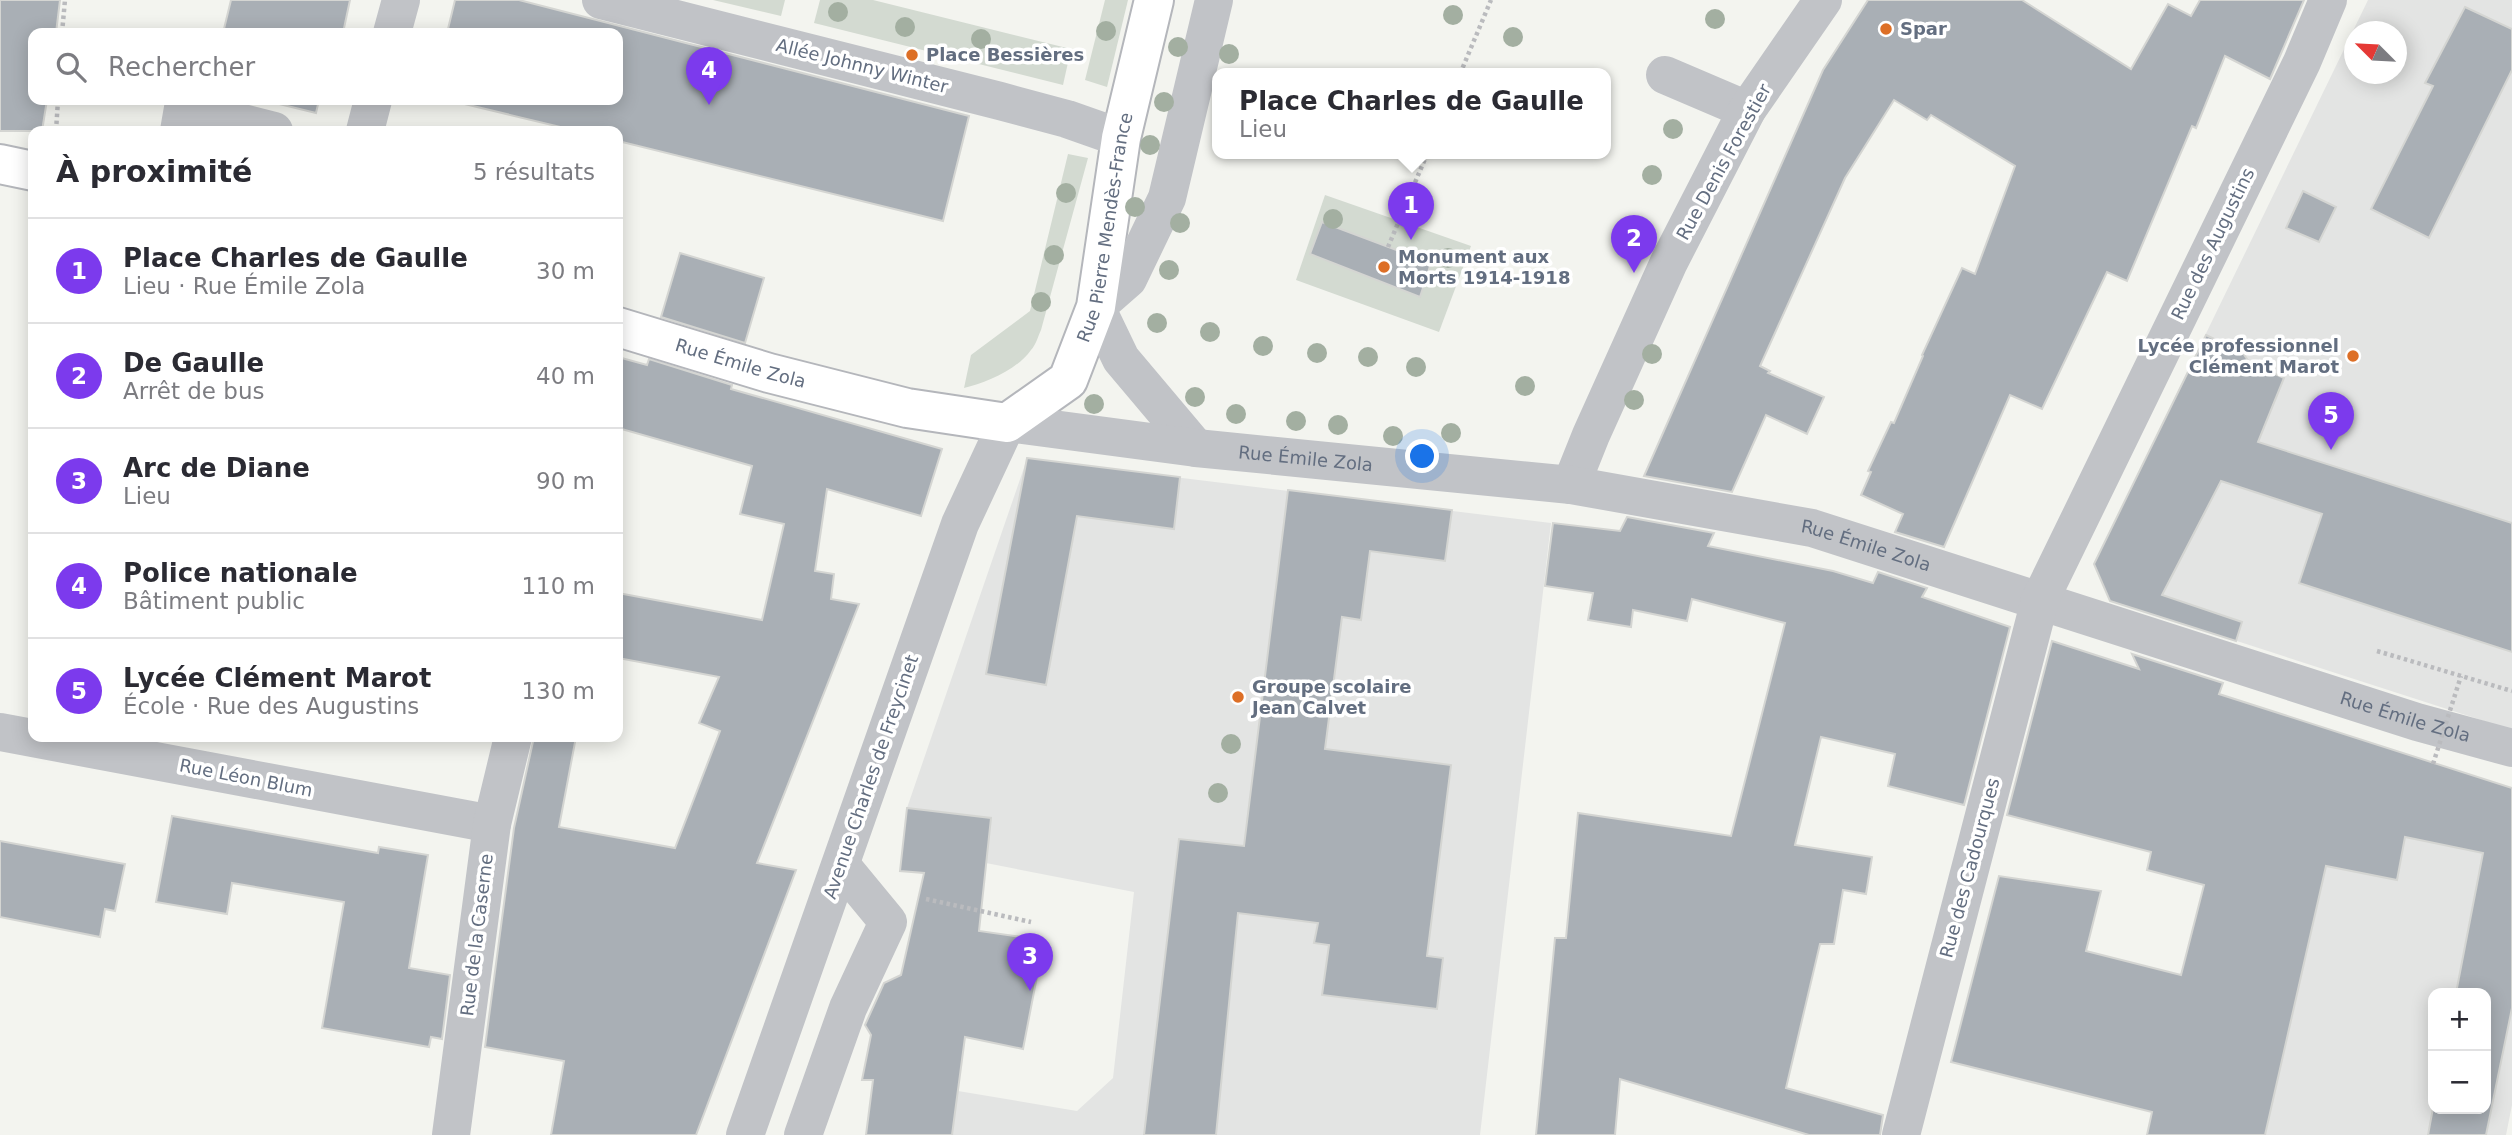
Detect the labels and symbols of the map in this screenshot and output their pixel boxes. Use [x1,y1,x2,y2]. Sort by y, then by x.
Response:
place label: Spar [1900,18,1947,39]
marker: Spar [1878,21,1894,37]
north arrow [2344,21,2407,84]
street label: Allée Johnny Winter [774,34,951,97]
place label: Place Bessières [926,44,1084,65]
pin: 4 [686,47,732,105]
marker: Place Bessières [904,47,920,63]
street label: Rue Denis Forestier [1672,80,1775,243]
street label: Rue Pierre Mendès-France [1072,110,1137,345]
street label: Rue des Augustins [2167,164,2258,323]
pin: 1 [1388,182,1434,240]
pin: 2 [1611,215,1657,273]
place label: Monument aux Morts 1914-1918 [1398,246,1570,288]
marker: Monument aux Morts 1914-1918 [1376,259,1392,275]
street label: Rue Émile Zola [673,334,808,392]
place label: Lycée professionnel Clément Marot [2138,335,2339,377]
marker: Lycée professionnel Clément Marot [2345,348,2361,364]
pin: 5 [2308,392,2354,450]
your location [1405,439,1439,473]
street label: Rue Émile Zola [1237,441,1374,475]
street label: Rue Émile Zola [1799,515,1934,575]
street label: Avenue Charles de Freycinet [819,652,922,902]
place label: Groupe scolaire Jean Calvet [1250,676,1412,718]
street label: Rue Émile Zola [2337,687,2473,746]
marker: Groupe scolaire Jean Calvet [1230,689,1246,705]
street label: Rue Léon Blum [178,754,314,801]
street label: Rue des Cadourques [1935,776,2004,960]
street label: Rue de la Caserne [456,853,497,1017]
pin: 3 [1007,933,1053,991]

